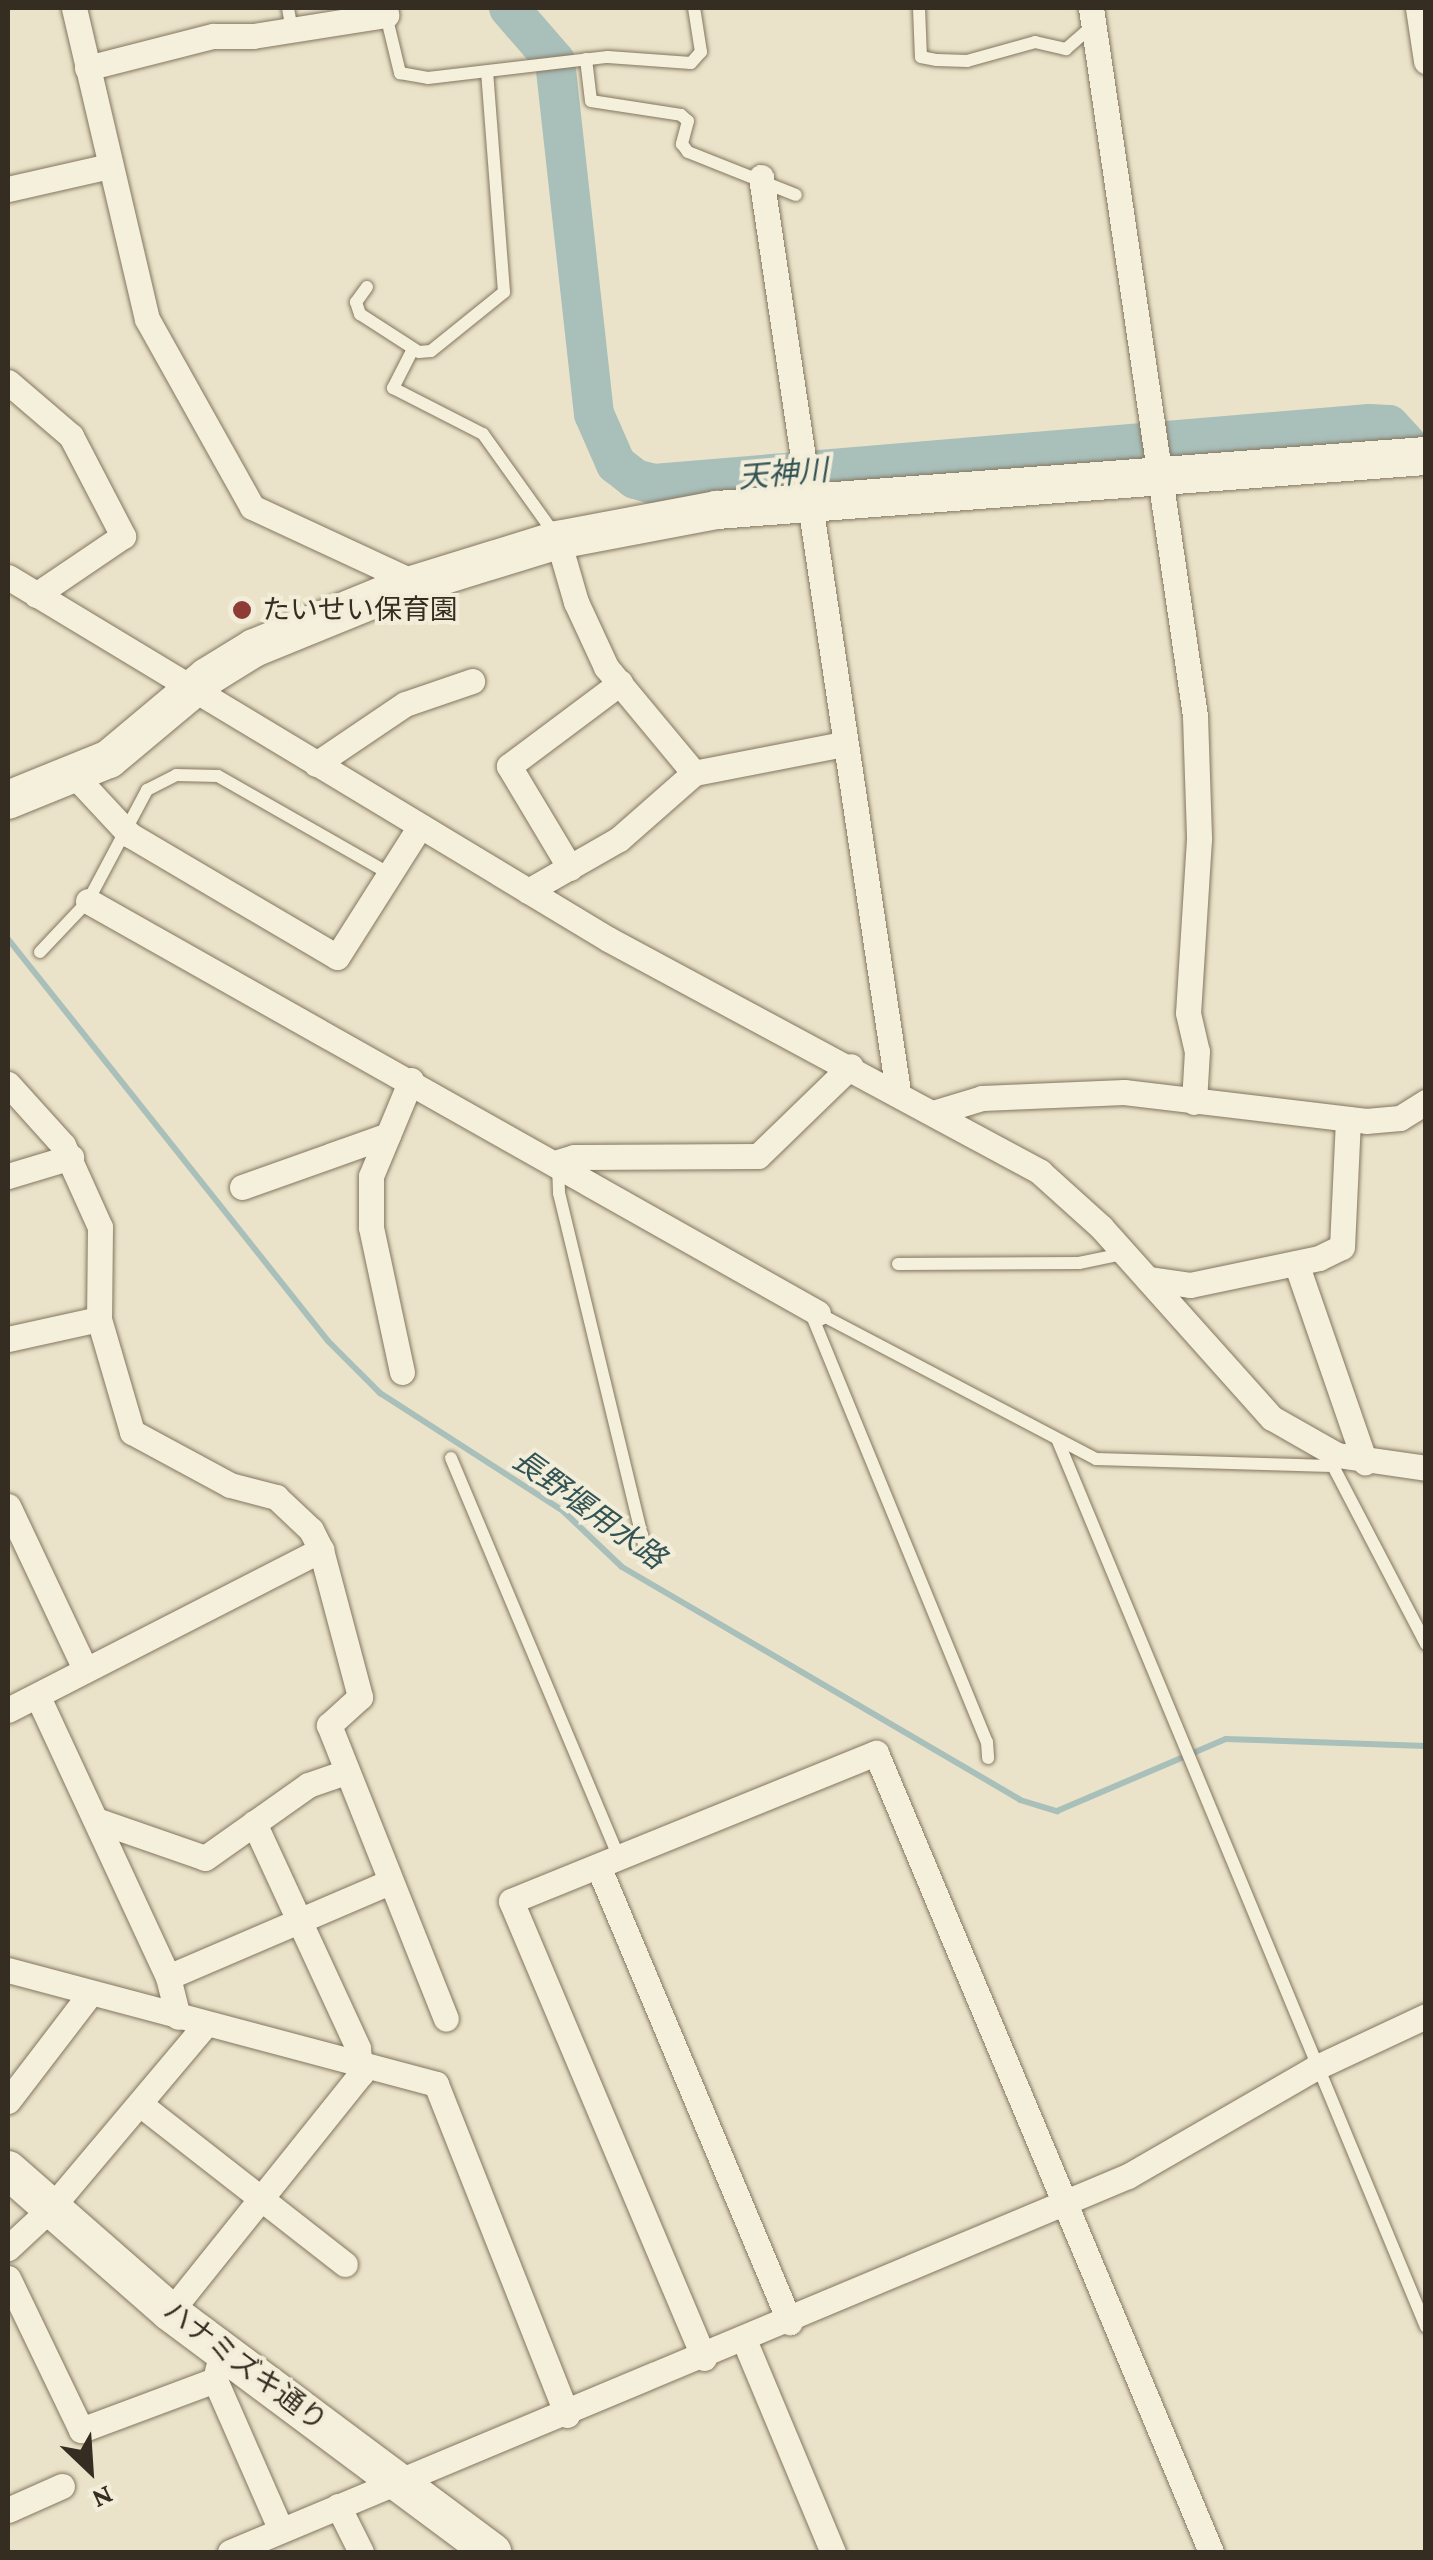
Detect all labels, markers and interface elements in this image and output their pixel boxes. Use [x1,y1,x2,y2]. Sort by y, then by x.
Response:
water label: 天神川 [737,452,829,496]
place label: たいせい保育園 [262,593,458,627]
marker: たいせい保育園 [231,599,253,621]
water label: 長野堰用水路 [506,1442,672,1576]
street label: ハナミズキ通り [157,2294,333,2438]
north arrow [40,2420,140,2520]
text: N [88,2480,118,2516]

